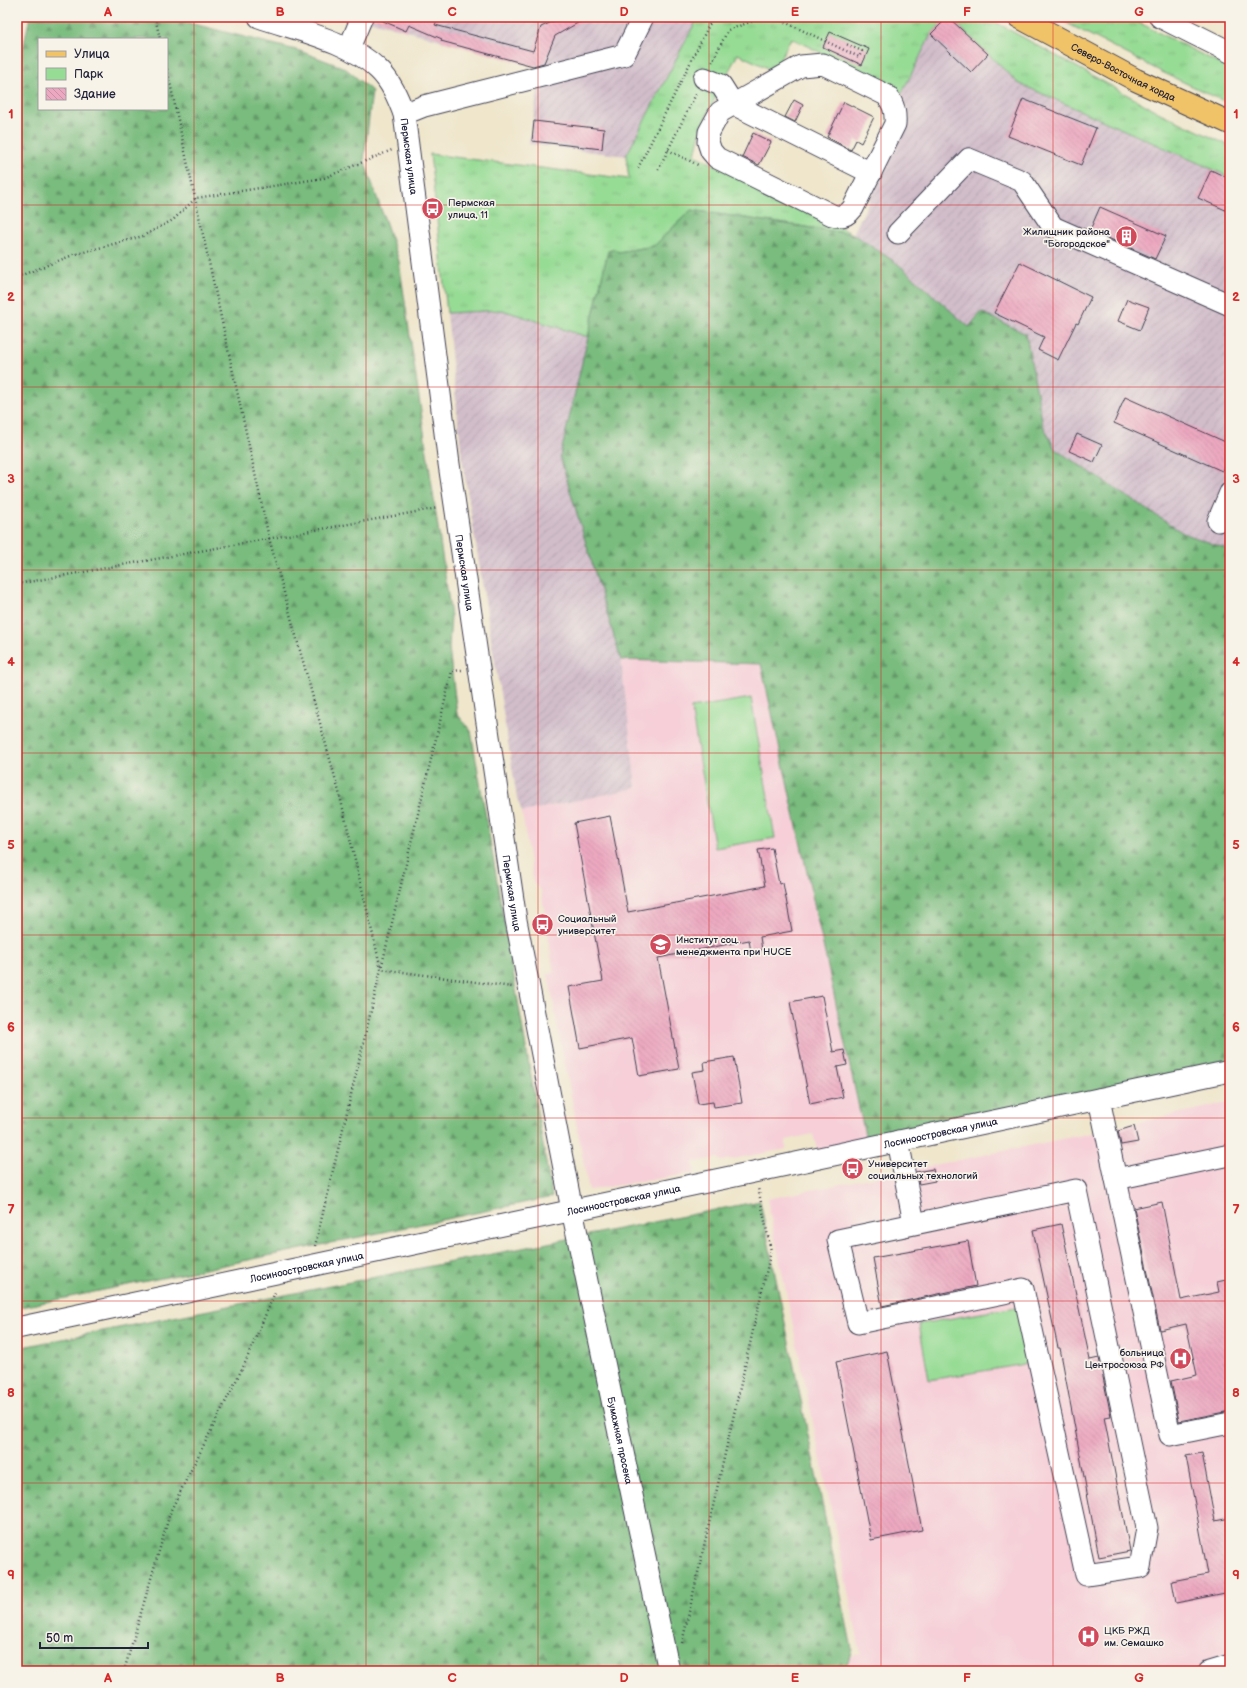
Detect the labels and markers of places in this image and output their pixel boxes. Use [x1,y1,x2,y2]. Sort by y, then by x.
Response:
bus stop icon: Пермская улица, 11 [420,195,446,221]
place label: Пермская улица, 11 [448,197,495,221]
building icon: Жилищник района "Богородское" [1113,224,1139,250]
place label: Жилищник района "Богородское" [1023,226,1110,250]
bus stop icon: Социальный университет [529,911,555,937]
place label: Социальный университет [558,913,617,937]
school or university icon: Институт соц. менеджмента при HUCE [647,932,673,958]
place label: Институт соц. менеджмента при HUCE [676,934,792,958]
bus stop icon: Университет социальных технологий [840,1156,866,1182]
place label: Университет социальных технологий [868,1158,978,1182]
hospital icon: больница Центросоюза РФ [1167,1345,1193,1371]
place label: больница Центросоюза РФ [1085,1347,1164,1371]
hospital icon: ЦКБ РЖД им. Семашко [1076,1623,1102,1649]
place label: ЦКБ РЖД им. Семашко [1104,1625,1164,1649]

